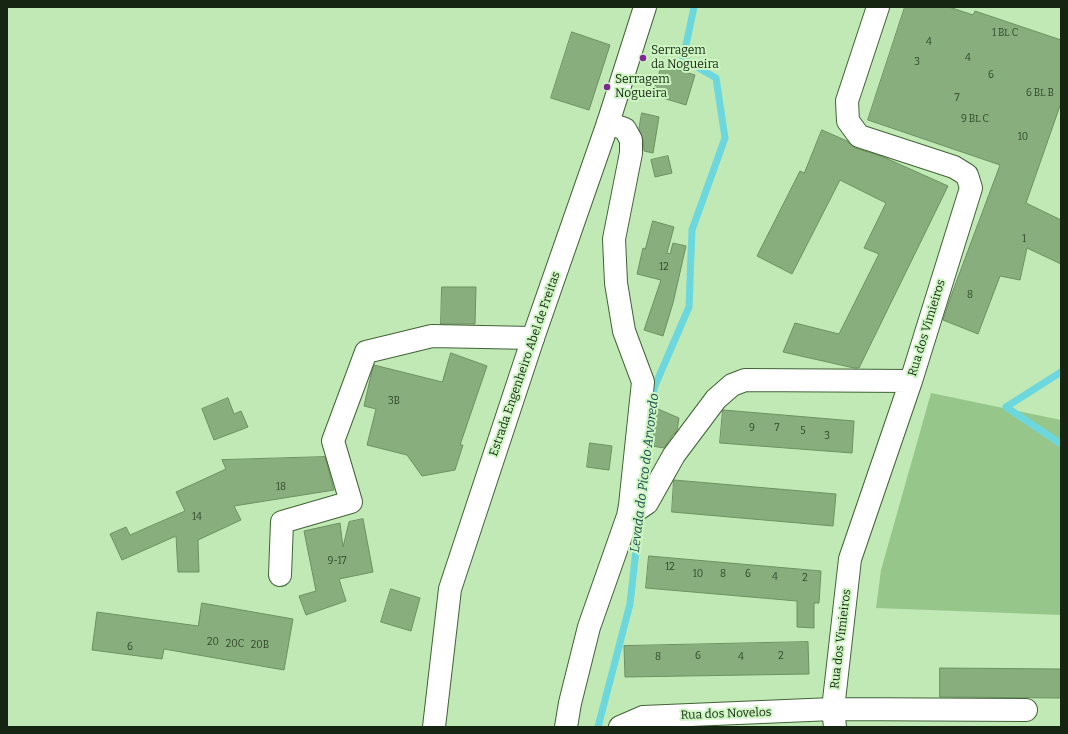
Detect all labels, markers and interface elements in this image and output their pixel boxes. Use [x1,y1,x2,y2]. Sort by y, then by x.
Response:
house number: 1 BL C [992,27,1018,39]
house number: 4 [926,36,932,48]
place label: Serragem da Nogueira [651,44,719,72]
house number: 4 [965,52,971,64]
marker: Serragem da Nogueira [638,53,648,63]
house number: 3 [914,56,920,68]
house number: 6 [988,69,994,81]
place label: Serragem Nogueira [615,73,670,101]
marker: Serragem Nogueira [602,82,612,92]
house number: 6 BL B [1026,87,1054,99]
house number: 7 [954,92,960,104]
house number: 9 BL C [961,113,989,125]
house number: 10 [1018,131,1028,143]
house number: 1 [1022,233,1026,245]
house number: 12 [659,261,669,273]
street label: Estrada Engenheiro Abel de Freitas [487,270,563,458]
street label: Rua dos Vimieiros [905,278,949,378]
house number: 8 [967,289,973,301]
water label: Levada do Pico do Arvoredo [627,393,663,553]
house number: 3B [388,395,400,407]
house number: 9 [749,422,755,434]
house number: 7 [774,422,780,434]
house number: 5 [800,425,806,437]
house number: 3 [824,430,830,442]
house number: 18 [276,481,286,493]
house number: 14 [192,511,202,523]
house number: 9-17 [328,555,346,567]
house number: 12 [665,561,675,573]
house number: 10 [693,568,703,580]
house number: 8 [720,568,726,580]
house number: 6 [745,568,751,580]
house number: 4 [772,571,778,583]
house number: 2 [802,572,808,584]
street label: Rua dos Vimieiros [828,588,854,690]
house number: 20 [207,636,219,648]
house number: 20C [226,638,244,650]
house number: 20B [251,639,269,651]
house number: 6 [127,641,133,653]
house number: 6 [695,650,701,662]
house number: 2 [778,650,784,662]
house number: 8 [655,651,661,663]
house number: 4 [738,651,744,663]
street label: Rua dos Novelos [680,705,772,723]

